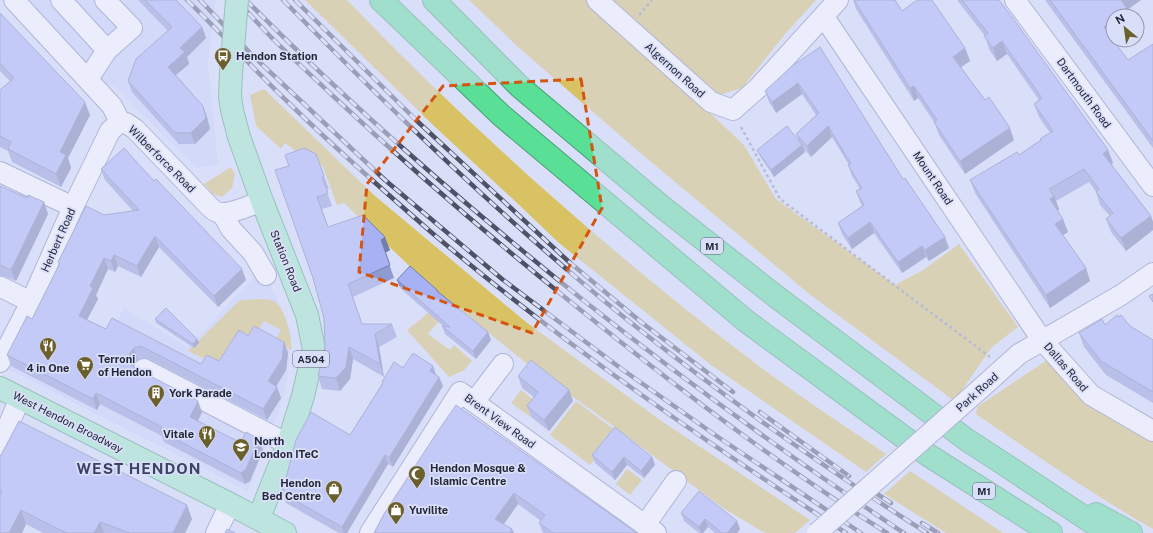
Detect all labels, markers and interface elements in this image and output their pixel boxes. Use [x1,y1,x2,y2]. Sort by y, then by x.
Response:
north arrow [1105,8,1145,48]
text: N [1113,12,1127,27]
street label: Algernon Road [643,40,707,100]
bus stop icon: Hendon Station [213,46,233,71]
place label: Hendon Station [236,50,318,62]
street label: Dartmouth Road [1055,56,1113,130]
street label: Wilberforce Road [126,123,198,195]
street label: Mount Road [911,149,955,207]
street label: Herbert Road [39,206,77,274]
street label: Station Road [268,228,304,294]
road number: M1 [701,238,723,254]
restaurant icon: 4 in One [38,336,58,361]
street label: Dallas Road [1042,340,1090,394]
road number: A504 [293,351,329,367]
place label: Terroni of Hendon [98,353,152,378]
supermarket icon: Terroni of Hendon [75,355,95,380]
place label: 4 in One [27,362,69,374]
street label: Park Road [954,370,1000,414]
building icon: York Parade [146,383,166,408]
place label: York Parade [169,387,232,399]
street label: West Hendon Broadway [11,389,125,455]
street label: Brent View Road [462,391,538,451]
restaurant icon: Vitale [197,424,217,449]
place label: Vitale [163,428,194,440]
place label: North London ITeC [254,435,319,460]
school or university icon: North London ITeC [231,437,251,462]
district label: WEST HENDON [77,460,201,477]
place label: Hendon Mosque & Islamic Centre [430,462,526,487]
mosque icon: Hendon Mosque & Islamic Centre [407,464,427,489]
place label: Hendon Bed Centre [262,477,321,502]
shop icon: Hendon Bed Centre [324,479,344,504]
road number: M1 [973,483,995,499]
shop icon: Yuvilite [386,500,406,525]
place label: Yuvilite [409,504,448,516]

